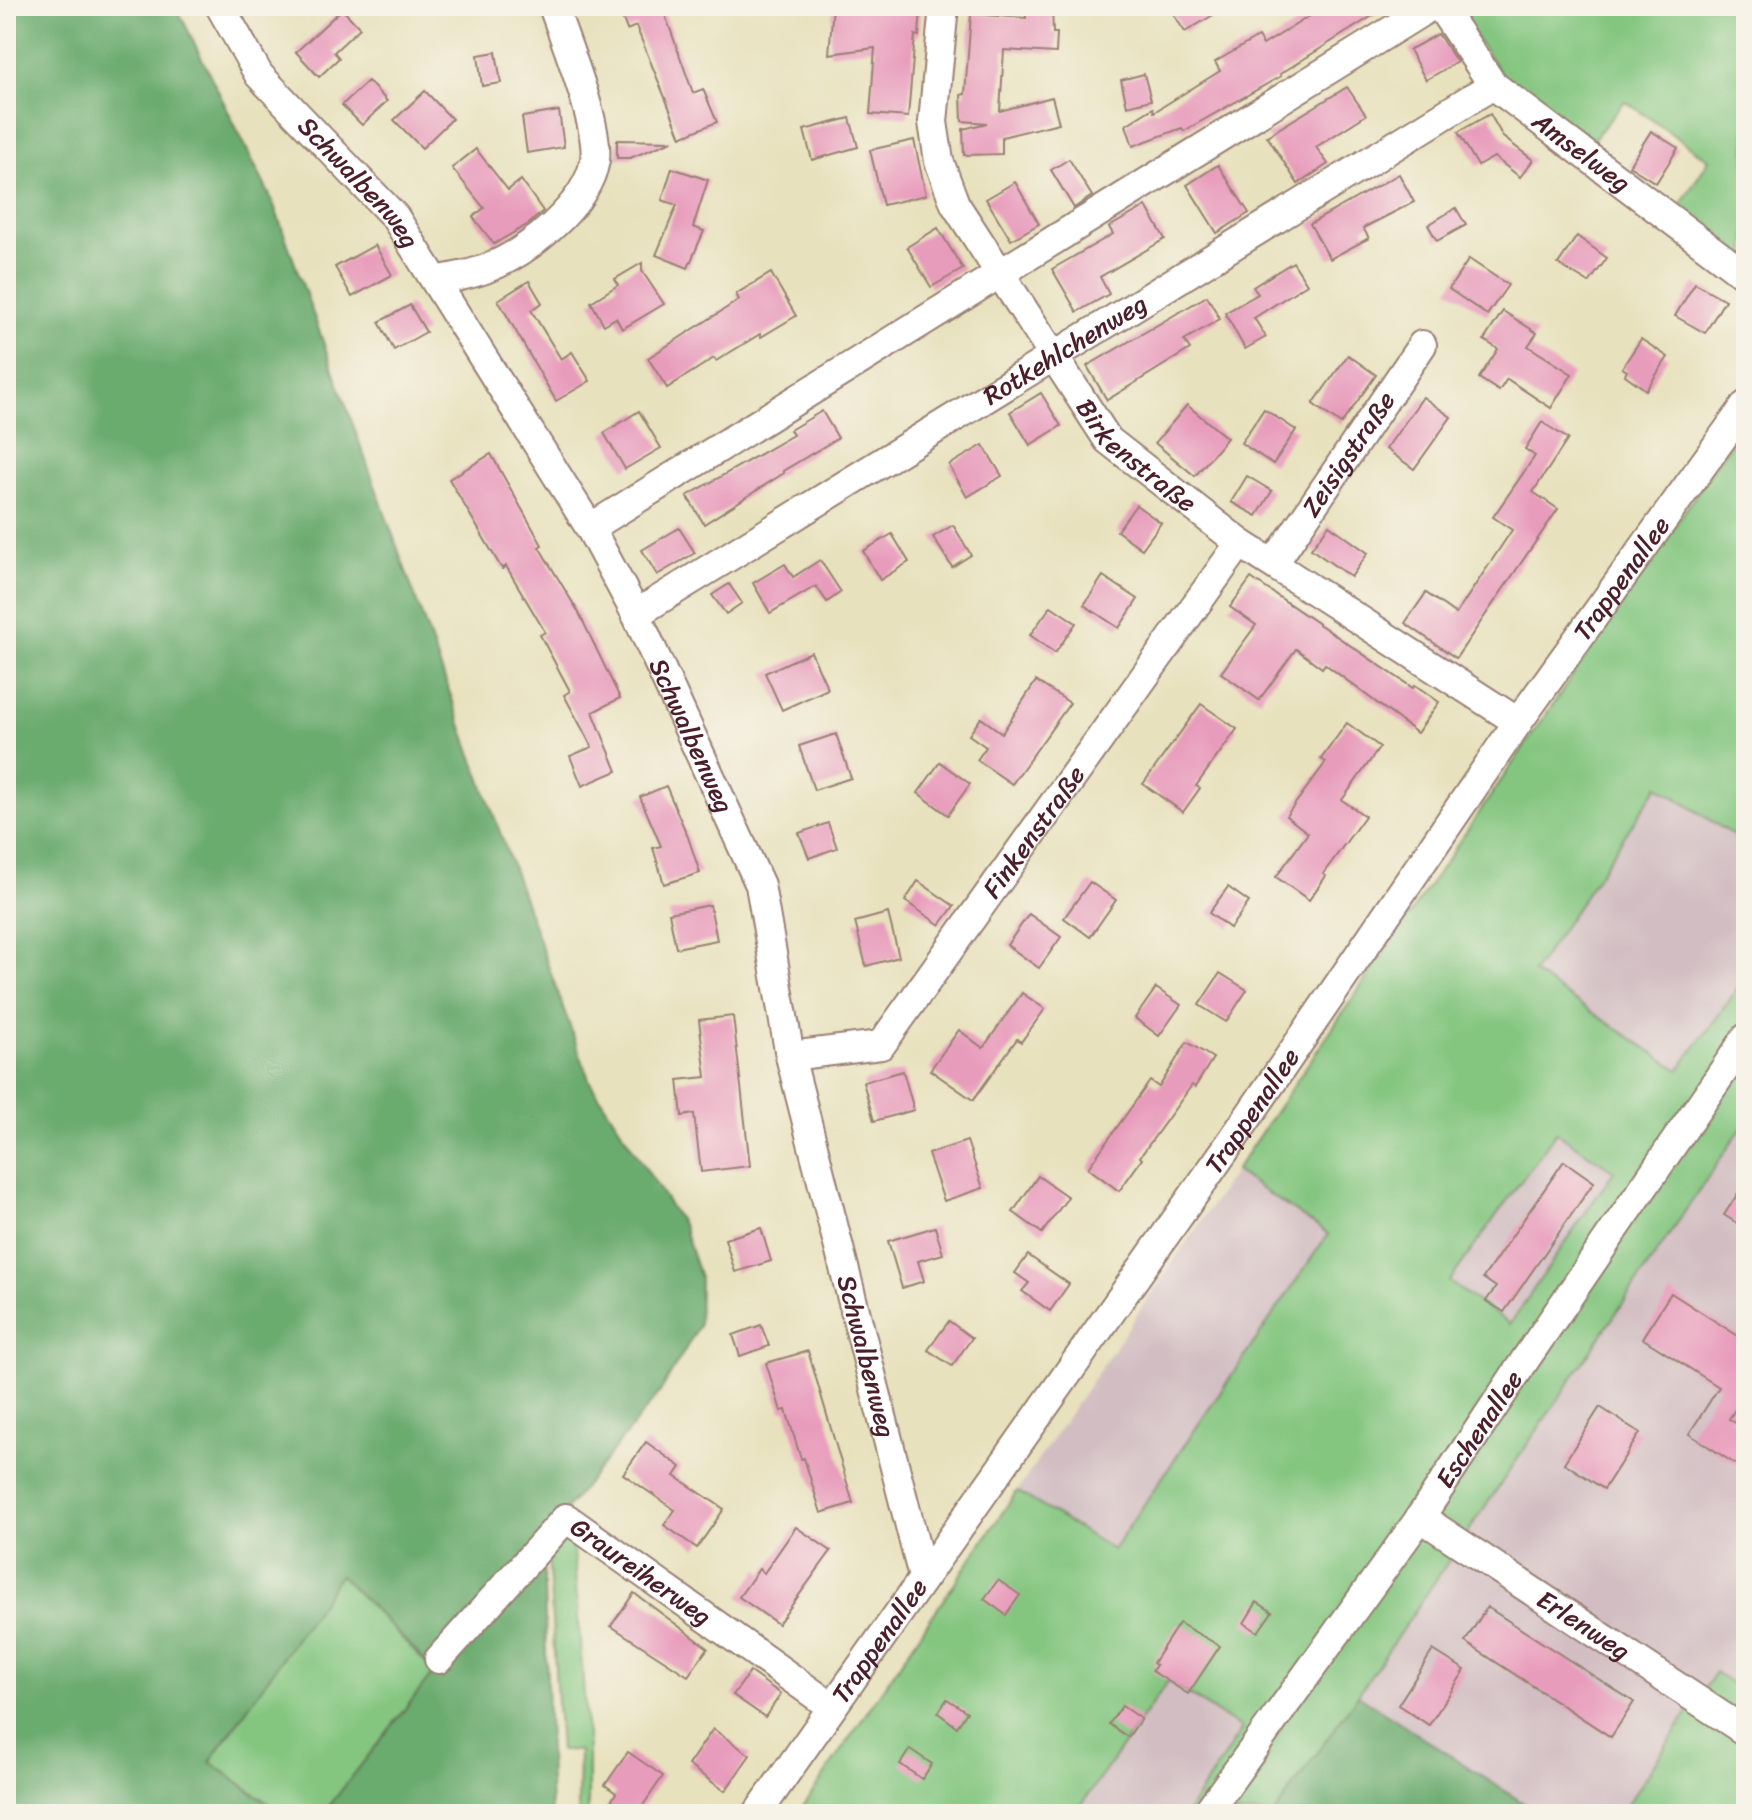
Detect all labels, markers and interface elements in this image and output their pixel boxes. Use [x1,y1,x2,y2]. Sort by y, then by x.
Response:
street label: Amselweg [1521,98,1641,205]
street label: Schwalbenweg [286,105,432,257]
street label: Rotkehlchenweg [974,281,1156,418]
street label: Zeisigstraße [1289,381,1408,526]
street label: Birkenstraße [1064,389,1207,524]
street label: Trappenallee [1560,506,1682,651]
street label: Schwalbenweg [636,650,747,821]
street label: Finkenstraße [970,755,1097,908]
street label: Trappenallee [1192,1038,1312,1184]
street label: Schwalbenweg [824,1270,910,1443]
street label: Eschenallee [1423,1360,1535,1498]
street label: Graureiherweg [560,1505,722,1638]
street label: Trappenallee [818,1568,940,1713]
street label: Erlenweg [1527,1577,1640,1673]

